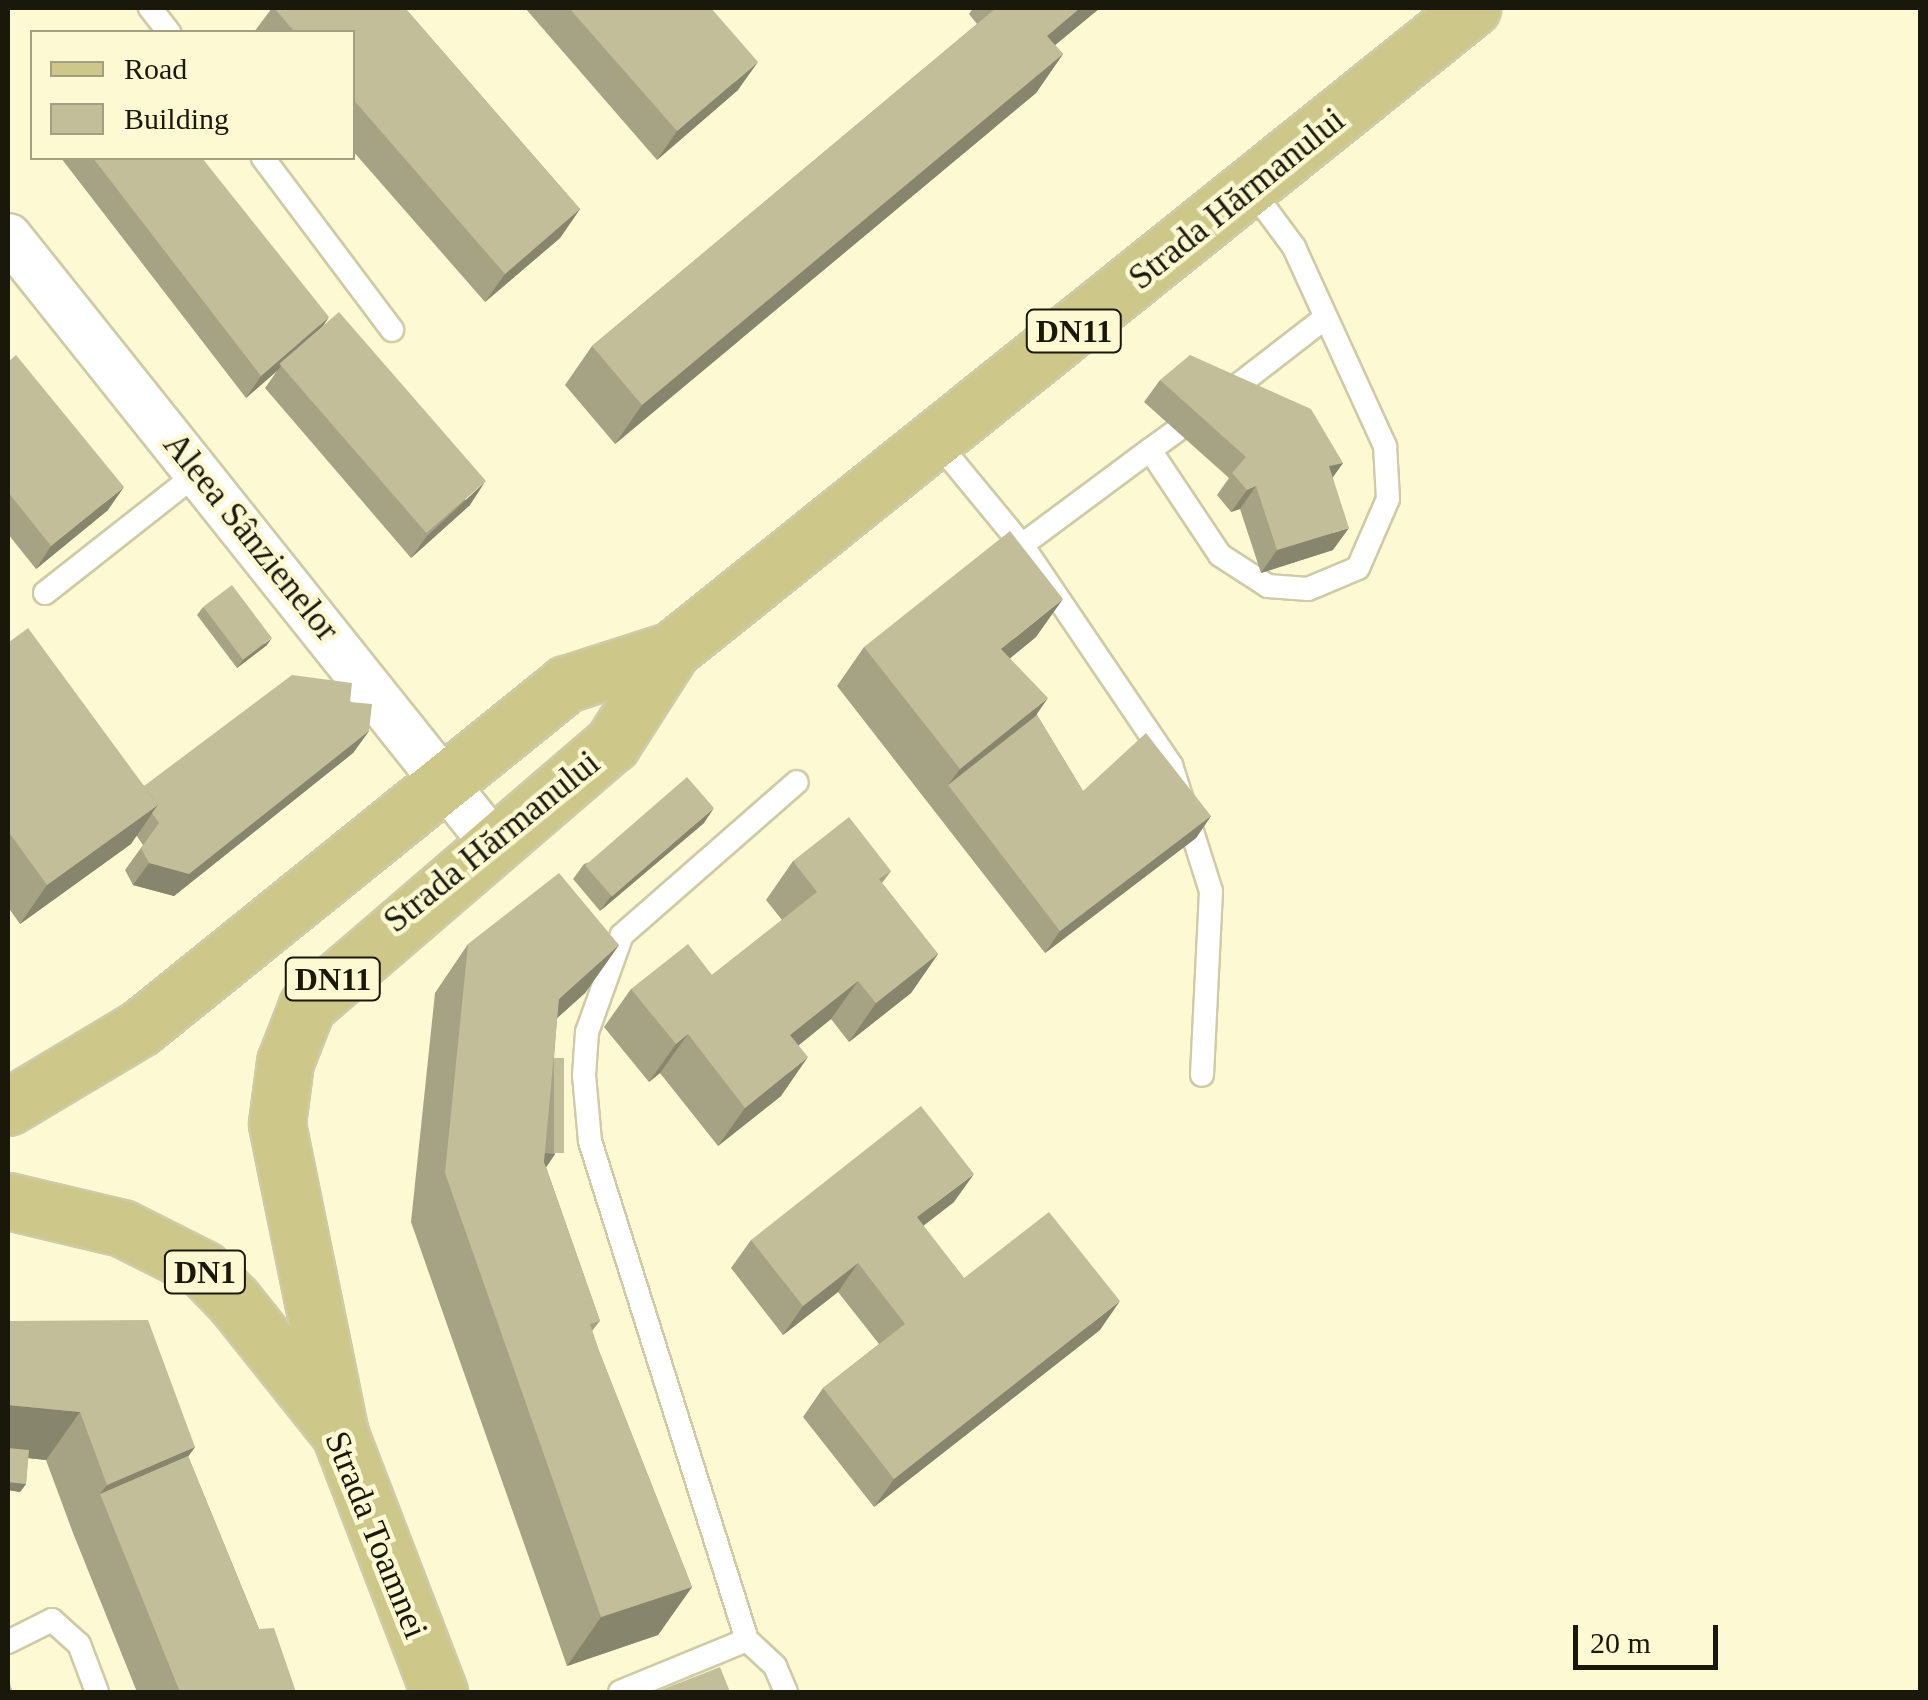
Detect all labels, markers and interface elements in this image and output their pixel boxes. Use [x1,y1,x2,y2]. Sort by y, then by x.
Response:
legend [30,30,355,160]
text: Road [124,52,187,85]
street label: Strada Hărmanului [1121,99,1353,299]
text: Building [124,102,229,135]
road number: DN11 [1024,304,1124,358]
street label: Aleea Sânzienelor [154,424,348,650]
street label: Strada Hărmanului [376,742,608,942]
road number: DN11 [283,952,383,1006]
road number: DN1 [162,1245,248,1299]
street label: Strada Toamnei [315,1425,437,1645]
scale bar [1578,1605,1723,1667]
text: 20 m [1590,1626,1651,1659]

